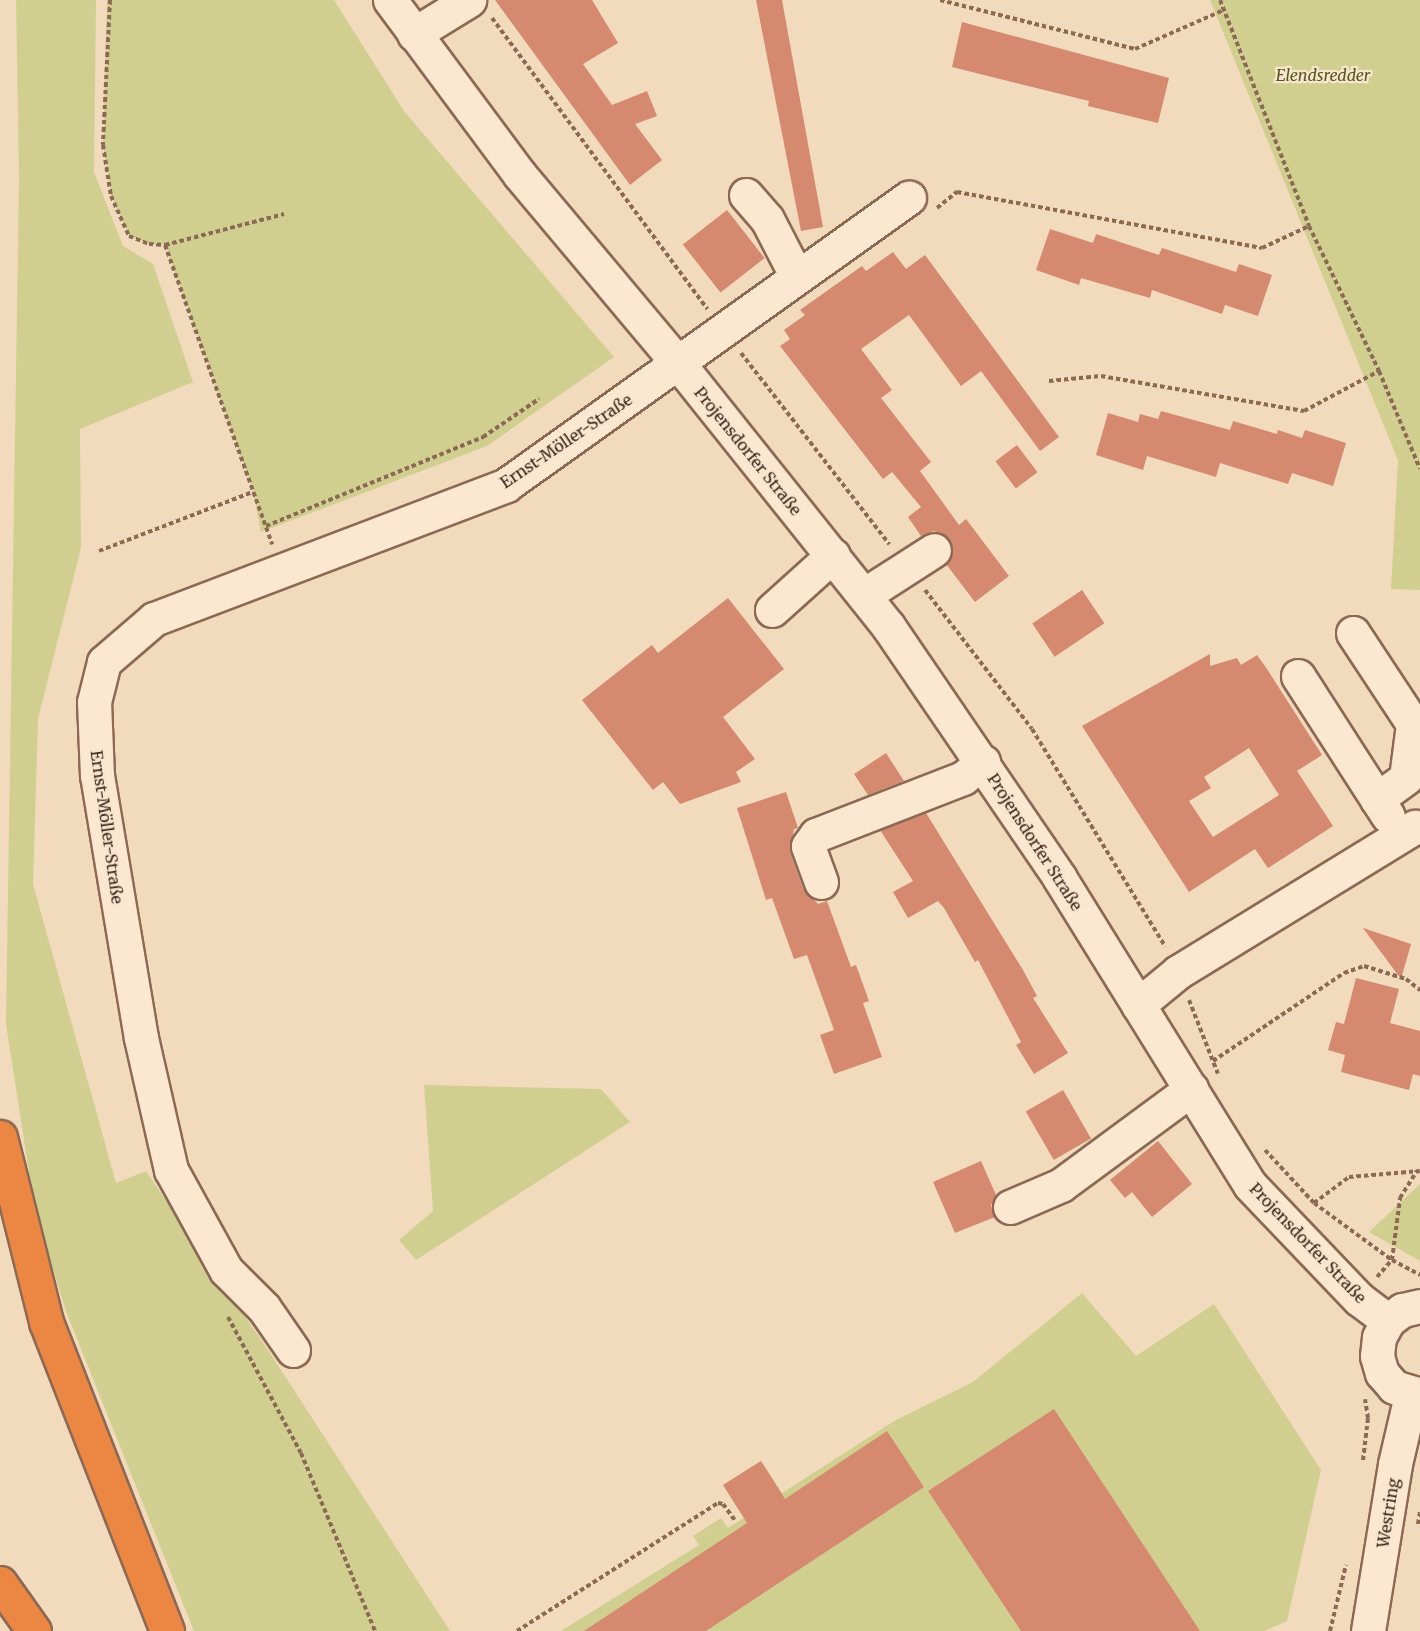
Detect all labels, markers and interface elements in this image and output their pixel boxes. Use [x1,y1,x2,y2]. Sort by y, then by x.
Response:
park label: Elendsredder [1276,65,1370,85]
street label: Projensdorfer Straße [690,383,806,519]
street label: Ernst-Möller-Straße [496,390,636,492]
street label: Ernst-Möller-Straße [87,749,127,905]
street label: Projensdorfer Straße [983,770,1087,914]
street label: Projensdorfer Straße [1246,1179,1370,1307]
street label: Westring [1373,1477,1403,1549]

